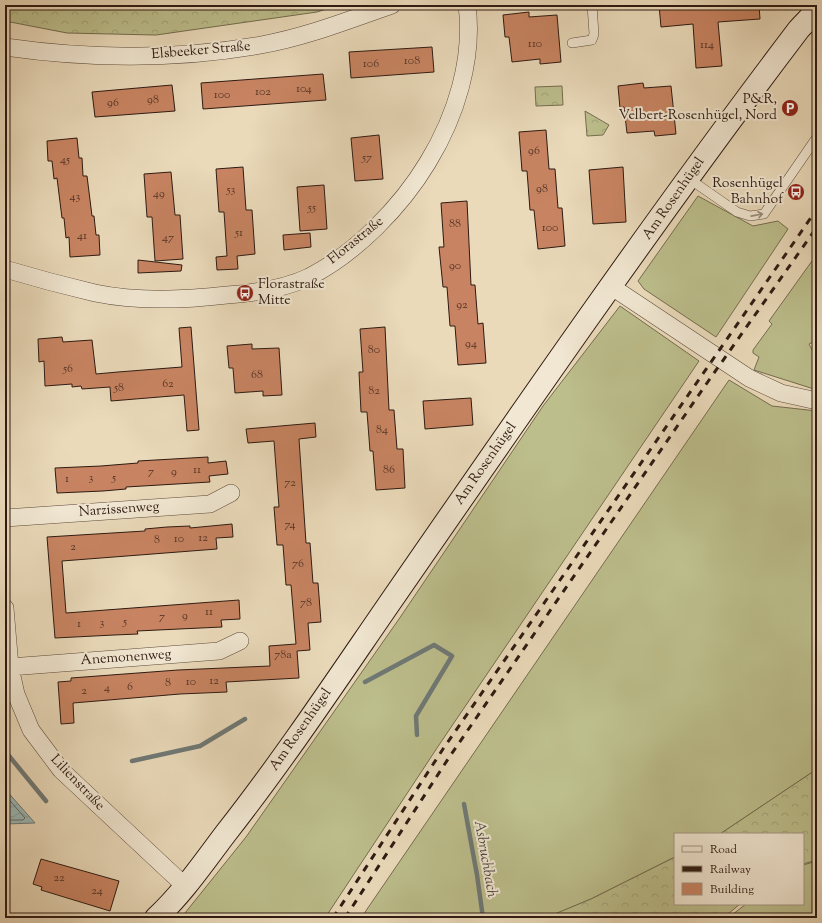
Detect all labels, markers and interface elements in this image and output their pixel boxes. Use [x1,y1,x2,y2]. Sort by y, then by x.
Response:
house number: 110 [528,35,542,53]
house number: 114 [700,36,714,54]
street label: Elsbeeker Straße [151,37,251,65]
house number: 108 [404,52,420,70]
house number: 106 [363,55,379,73]
house number: 104 [296,80,312,98]
house number: 102 [255,83,271,101]
house number: 100 [214,86,230,104]
place label: P&R, Velbert-Rosenhügel, Nord [618,90,777,126]
house number: 98 [147,91,159,109]
house number: 96 [107,94,119,112]
parking icon: P&R, Velbert-Rosenhügel, Nord [780,98,800,118]
house number: 96 [528,142,540,160]
house number: 57 [361,149,372,167]
house number: 45 [60,151,70,169]
street label: Am Rosenhügel [638,154,710,244]
place label: Rosenhügel Bahnhof [712,174,784,210]
house number: 98 [536,180,548,198]
house number: 53 [226,181,236,199]
bus stop icon: Rosenhügel Bahnhof [786,182,806,202]
house number: 49 [153,185,165,203]
house number: 43 [70,188,81,206]
house number: 55 [307,199,316,217]
one-way arrow [751,211,764,219]
street label: Florastraße [324,212,388,270]
house number: 88 [449,215,461,233]
house number: 100 [542,219,558,237]
house number: 51 [234,224,243,242]
house number: 41 [77,227,87,245]
house number: 47 [162,229,174,247]
house number: 90 [449,257,461,275]
place label: Florastraße Mitte [258,275,325,311]
bus stop icon: Florastraße Mitte [235,283,255,303]
house number: 92 [456,296,468,314]
house number: 94 [465,335,477,353]
house number: 80 [368,341,380,359]
house number: 56 [62,360,73,378]
house number: 68 [251,366,263,384]
house number: 62 [162,375,174,393]
house number: 58 [113,379,124,397]
house number: 82 [368,382,380,400]
street label: Am Rosenhügel [450,419,522,509]
house number: 84 [376,421,388,439]
house number: 11 [193,461,201,479]
house number: 86 [383,461,395,479]
house number: 7 [148,463,154,481]
house number: 9 [171,463,177,481]
house number: 3 [89,469,94,487]
house number: 5 [111,469,116,487]
house number: 1 [65,470,69,488]
house number: 72 [284,474,296,492]
street label: Narzissenweg [78,497,160,523]
house number: 74 [284,516,296,534]
house number: 12 [198,529,208,547]
house number: 10 [174,530,184,548]
house number: 8 [154,531,160,549]
house number: 2 [70,538,76,556]
house number: 76 [292,555,304,573]
house number: 78 [300,594,312,612]
house number: 11 [205,603,213,621]
house number: 9 [182,607,188,625]
house number: 7 [159,608,165,626]
house number: 5 [122,613,127,631]
house number: 3 [100,614,105,632]
house number: 1 [77,615,81,633]
street label: Anemonenweg [80,645,172,671]
house number: 78a [274,646,292,664]
house number: 12 [209,672,219,690]
house number: 10 [186,673,196,691]
house number: 8 [165,674,171,692]
house number: 6 [127,678,133,696]
house number: 4 [104,679,110,697]
house number: 2 [81,682,87,700]
street label: Am Rosenhügel [265,685,337,775]
street label: Lilienstraße [45,751,109,815]
water label: Asbruchbach [468,819,502,900]
legend [674,833,804,905]
text: Road [710,841,737,859]
text: Railway [710,861,751,879]
house number: 22 [53,869,65,887]
text: Building [710,881,754,899]
house number: 24 [91,882,103,900]

